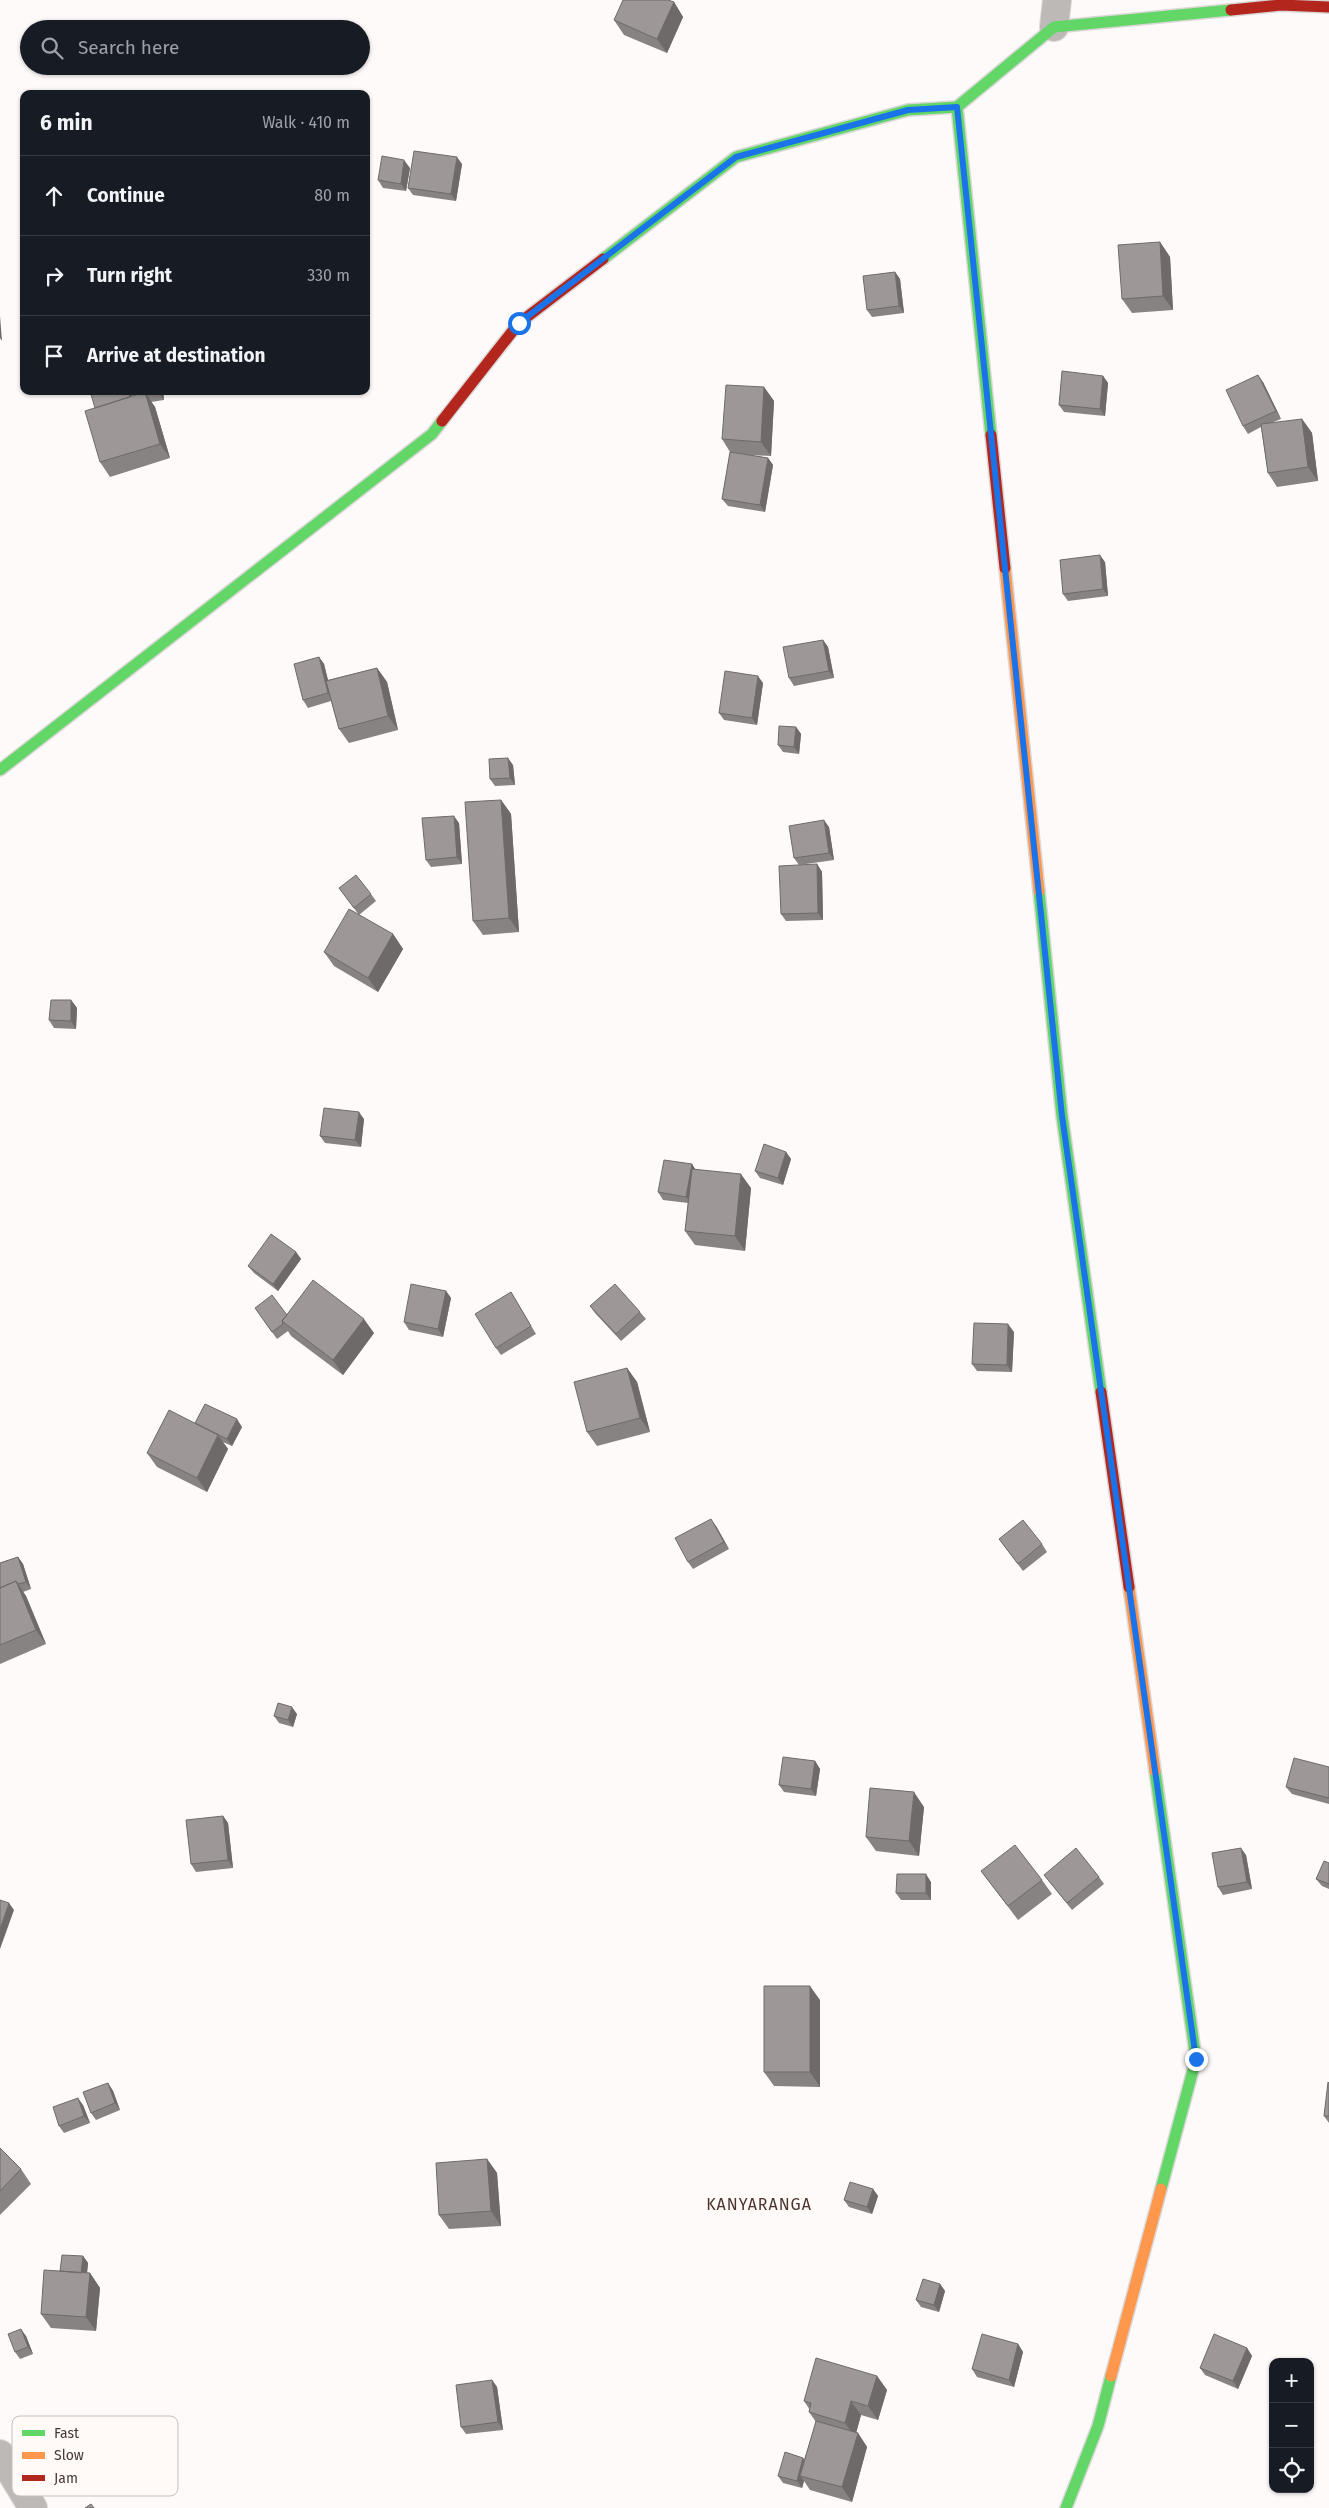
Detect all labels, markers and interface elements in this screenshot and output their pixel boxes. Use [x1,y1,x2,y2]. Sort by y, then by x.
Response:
search box [20,20,370,75]
icon: search [38,34,66,62]
text: Search here [78,36,179,59]
text: 6 min [40,110,93,136]
text: Walk · 410 m [262,113,350,132]
icon: ahead [40,182,68,210]
text: Continue [87,184,165,207]
text: 80 m [314,186,350,205]
icon: right [40,262,68,290]
text: Turn right [87,264,172,287]
text: 330 m [307,266,350,285]
route start [508,312,531,335]
icon: arrive [40,342,68,370]
text: Arrive at destination [87,344,266,367]
route end [1185,2048,1208,2071]
district label: KANYARANGA [706,2195,812,2214]
map controls [1269,2358,1314,2493]
button: + [1269,2358,1314,2403]
button: − [1269,2403,1314,2448]
legend [12,2416,178,2496]
text: Fast [54,2425,80,2442]
text: Slow [54,2447,84,2464]
button: locate [1269,2448,1314,2493]
text: Jam [54,2470,78,2487]

